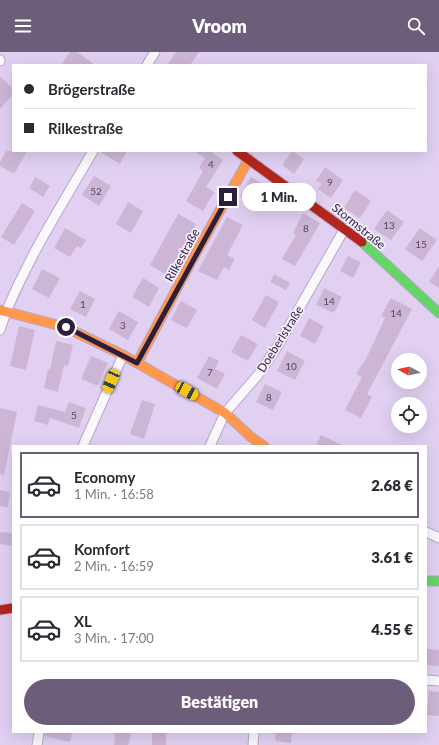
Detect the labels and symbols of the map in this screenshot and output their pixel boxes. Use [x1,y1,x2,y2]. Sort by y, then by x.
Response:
house number: 4 [208,158,214,170]
house number: 9 [327,176,333,188]
callout: 1 Min. [242,183,316,211]
house number: 52 [90,185,102,197]
route end [219,188,237,206]
street label: Stormstraße [329,200,389,252]
house number: 13 [383,219,395,231]
house number: 8 [303,222,309,234]
street label: Rilkestraße [161,226,203,284]
house number: 15 [415,238,427,250]
house number: 14 [323,295,335,307]
house number: 1 [80,298,86,310]
street label: Doeberlstraße [254,303,306,375]
house number: 14 [390,307,402,319]
route start [57,318,75,336]
house number: 3 [120,319,126,331]
north arrow [391,353,427,389]
house number: 10 [285,360,297,372]
house number: 7 [207,366,213,378]
car [101,368,121,394]
car [174,380,200,402]
house number: 8 [266,391,272,403]
house number: 5 [71,409,77,421]

